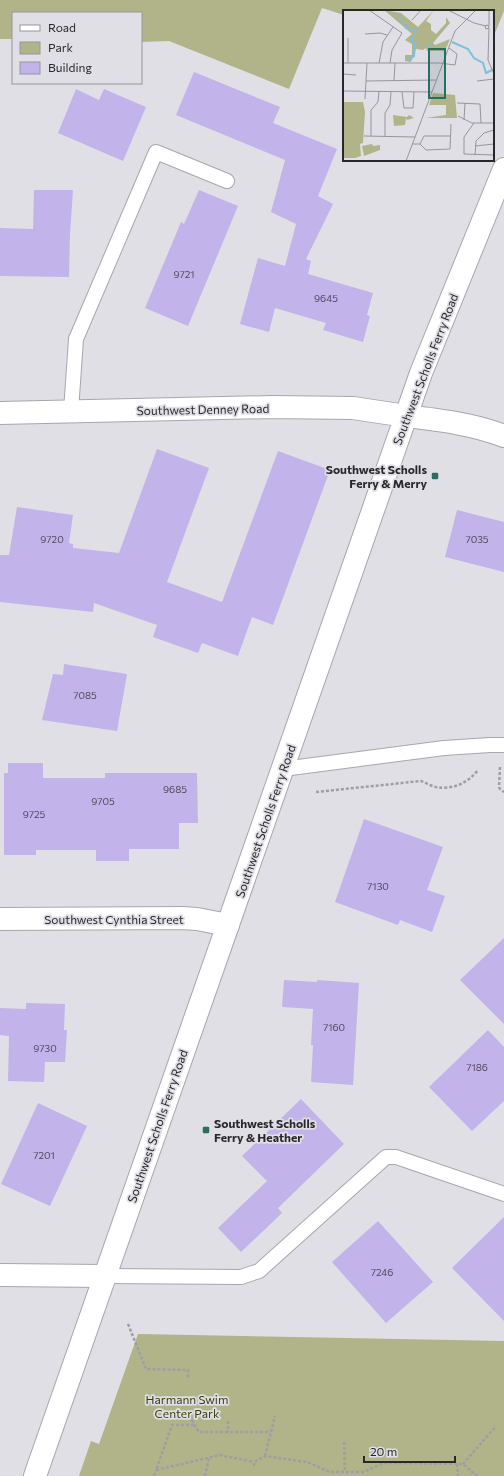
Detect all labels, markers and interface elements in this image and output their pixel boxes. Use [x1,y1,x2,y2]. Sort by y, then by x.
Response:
inset map [343,10,494,161]
legend [12,12,142,84]
text: Road [48,20,76,34]
text: Park [48,40,74,54]
text: Building [48,60,92,74]
house number: 9721 [173,268,195,280]
street label: Southwest Scholls Ferry Road [390,291,460,447]
house number: 9645 [314,292,338,304]
street label: Southwest Denney Road [137,401,269,417]
place label: Southwest Scholls Ferry & Merry [326,462,427,490]
marker: Southwest Scholls Ferry & Merry [430,471,440,481]
house number: 9720 [40,533,64,545]
house number: 7035 [465,533,489,545]
house number: 7085 [73,689,97,701]
street label: Southwest Scholls Ferry Road [232,743,298,899]
house number: 9685 [163,783,187,795]
house number: 9705 [91,795,115,807]
house number: 9725 [23,808,46,820]
house number: 7130 [367,880,389,892]
street label: Southwest Cynthia Street [44,912,184,926]
house number: 7160 [323,1021,345,1033]
house number: 9730 [33,1042,57,1054]
street label: Southwest Scholls Ferry Road [124,1048,190,1204]
house number: 7186 [466,1061,488,1073]
place label: Southwest Scholls Ferry & Heather [214,1116,316,1144]
marker: Southwest Scholls Ferry & Heather [201,1125,211,1135]
house number: 7201 [33,1149,55,1161]
house number: 7246 [371,1266,393,1278]
park label: Harmann Swim Center Park [146,1392,228,1420]
scale bar [364,1438,455,1464]
text: 20 m [370,1444,397,1458]

